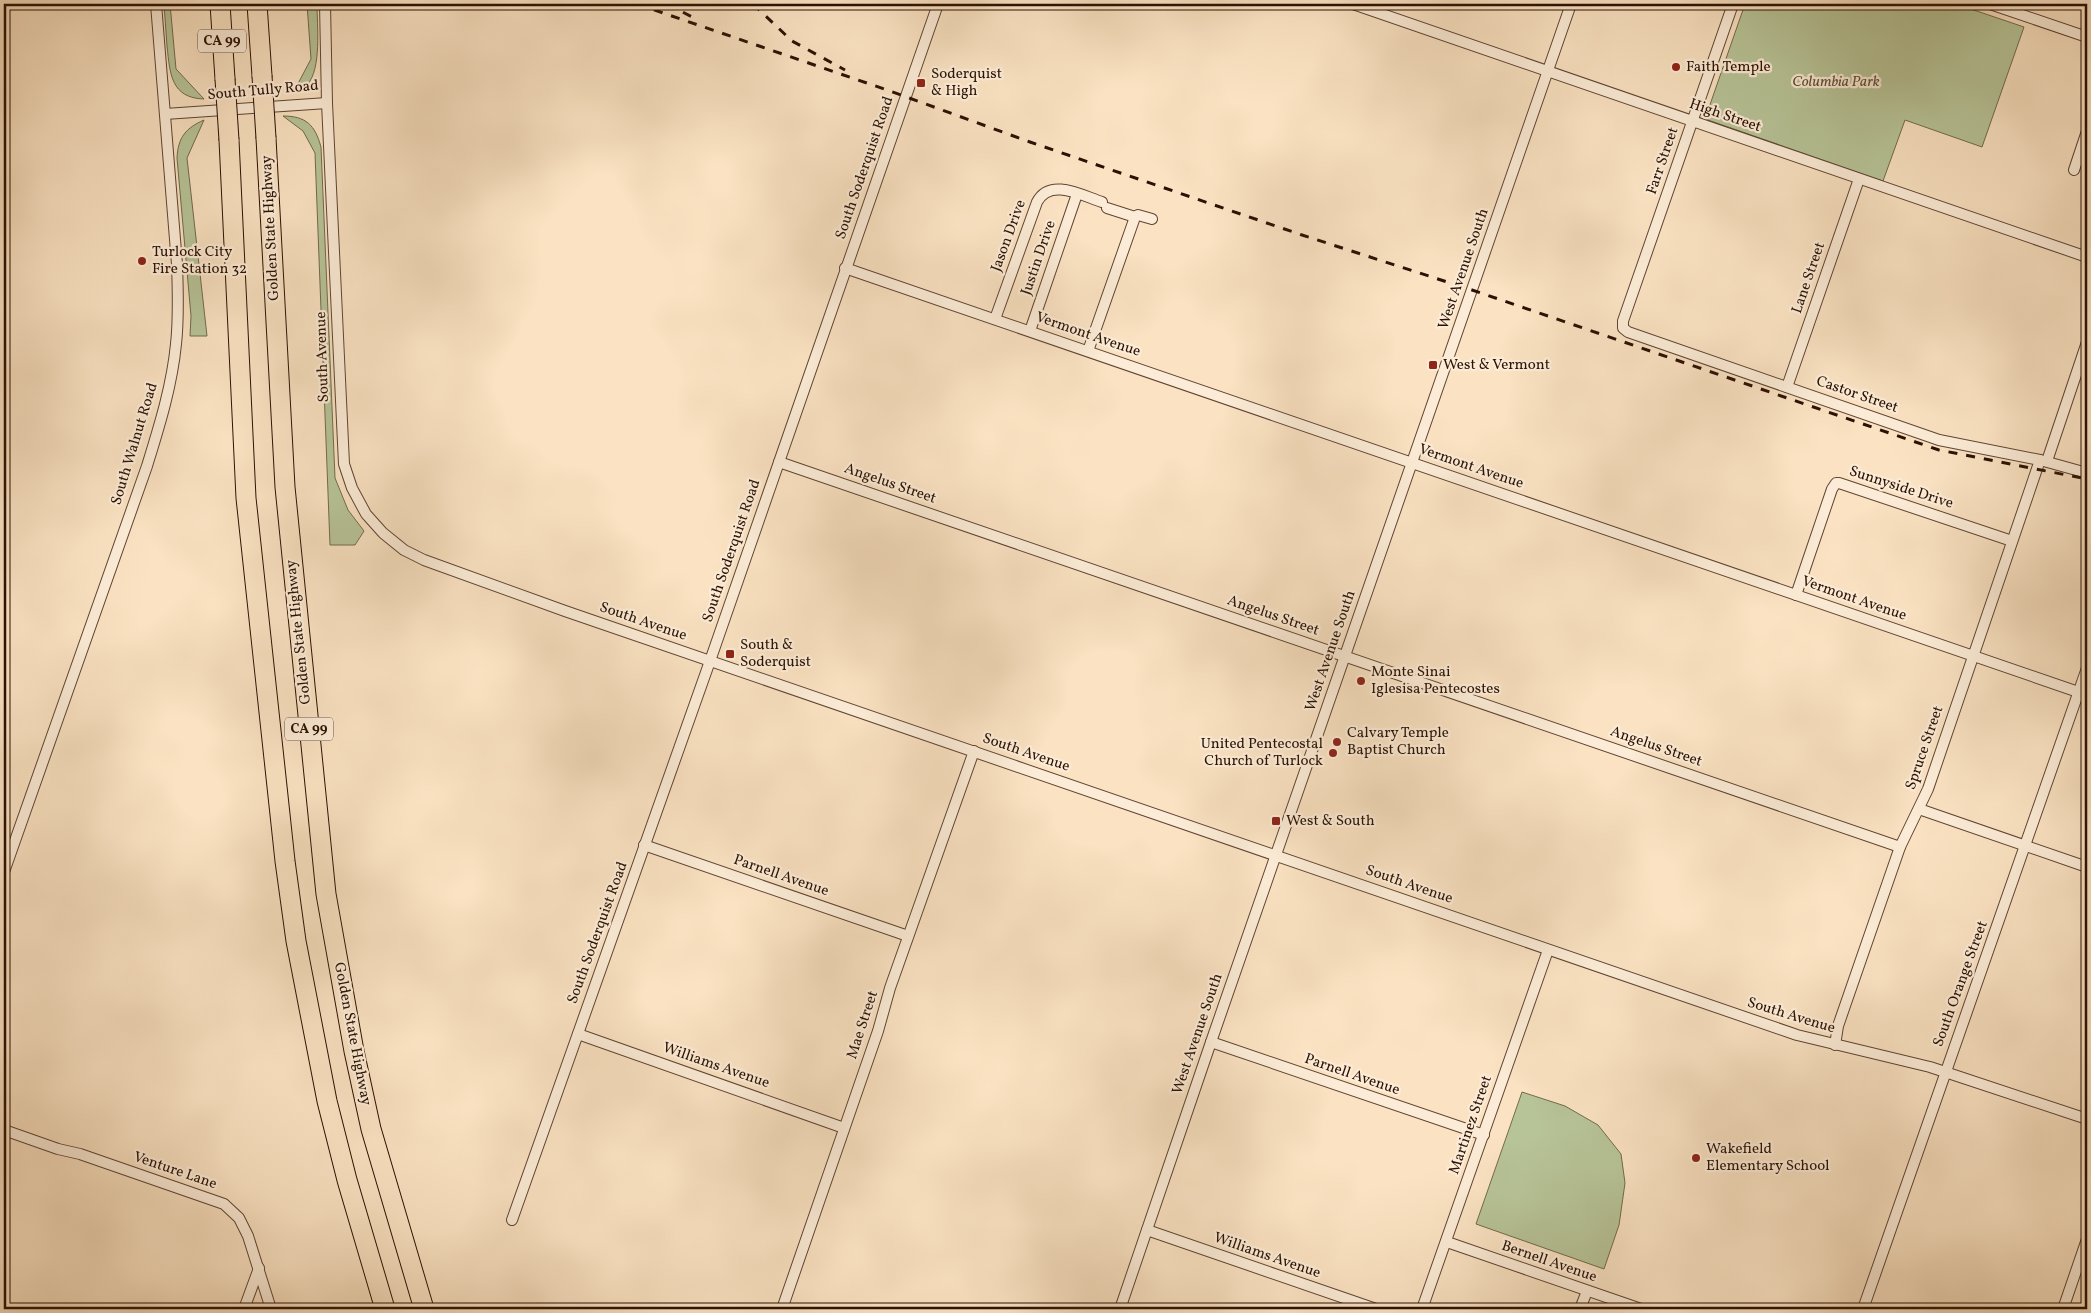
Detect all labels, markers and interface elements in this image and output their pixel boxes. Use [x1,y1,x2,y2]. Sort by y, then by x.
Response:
road number: CA 99 [198,29,246,52]
place label: Faith Temple [1686,57,1771,78]
marker: Faith Temple [1670,61,1682,73]
place label: Soderquist & High [931,64,1002,102]
park label: Columbia Park [1792,72,1880,93]
street label: South Tully Road [207,76,319,106]
marker: Soderquist & High [915,77,927,89]
street label: South Soderquist Road [831,94,899,242]
street label: High Street [1686,94,1764,138]
street label: Farr Street [1642,124,1684,198]
street label: Golden State Highway [257,155,285,301]
street label: Jason Drive [986,197,1032,275]
street label: West Avenue South [1433,206,1495,332]
street label: Justin Drive [1016,218,1062,298]
street label: Lane Street [1787,239,1831,317]
place label: Turlock City Fire Station 32 [152,242,247,280]
marker: Turlock City Fire Station 32 [136,255,148,267]
street label: Vermont Avenue [1033,307,1143,363]
street label: South Avenue [311,311,335,403]
place label: West & Vermont [1443,355,1550,376]
marker: West & Vermont [1427,359,1439,371]
street label: Castor Street [1813,371,1901,419]
street label: South Walnut Road [106,380,164,508]
street label: Vermont Avenue [1416,439,1526,495]
street label: Angelus Street [841,458,939,510]
street label: Sunnyside Drive [1846,461,1956,515]
street label: South Soderquist Road [698,477,766,625]
street label: Golden State Highway [281,559,317,705]
street label: Vermont Avenue [1799,571,1909,627]
street label: West Avenue South [1300,588,1362,714]
street label: Angelus Street [1224,590,1322,642]
street label: South Avenue [597,597,689,647]
place label: South & Soderquist [740,635,811,673]
marker: South & Soderquist [724,648,736,660]
place label: Monte Sinai Iglesisa Pentecostes [1371,662,1500,700]
marker: Monte Sinai Iglesisa Pentecostes [1355,675,1367,687]
street label: Spruce Street [1901,703,1949,793]
road number: CA 99 [285,718,333,741]
street label: Angelus Street [1607,721,1705,773]
place label: Calvary Temple Baptist Church [1347,723,1449,761]
street label: South Avenue [980,728,1072,778]
place label: United Pentecostal Church of Turlock [1201,734,1323,772]
marker: Calvary Temple Baptist Church [1331,736,1343,748]
marker: United Pentecostal Church of Turlock [1327,747,1339,759]
place label: West & South [1286,811,1375,832]
marker: West & South [1270,815,1282,827]
street label: Parnell Avenue [731,850,831,902]
street label: South Soderquist Road [563,859,633,1007]
street label: South Avenue [1363,860,1455,910]
street label: South Orange Street [1928,918,1994,1050]
street label: Golden State Highway [328,961,376,1107]
street label: West Avenue South [1167,971,1229,1097]
street label: Mae Street [842,988,884,1062]
street label: South Avenue [1744,993,1838,1039]
street label: Williams Avenue [660,1038,772,1094]
street label: Parnell Avenue [1302,1049,1402,1101]
street label: Martinez Street [1444,1073,1498,1177]
place label: Wakefield Elementary School [1706,1139,1829,1177]
street label: Venture Lane [130,1147,220,1195]
marker: Wakefield Elementary School [1690,1152,1702,1164]
street label: Williams Avenue [1211,1228,1323,1284]
street label: Bernell Avenue [1498,1236,1600,1288]

